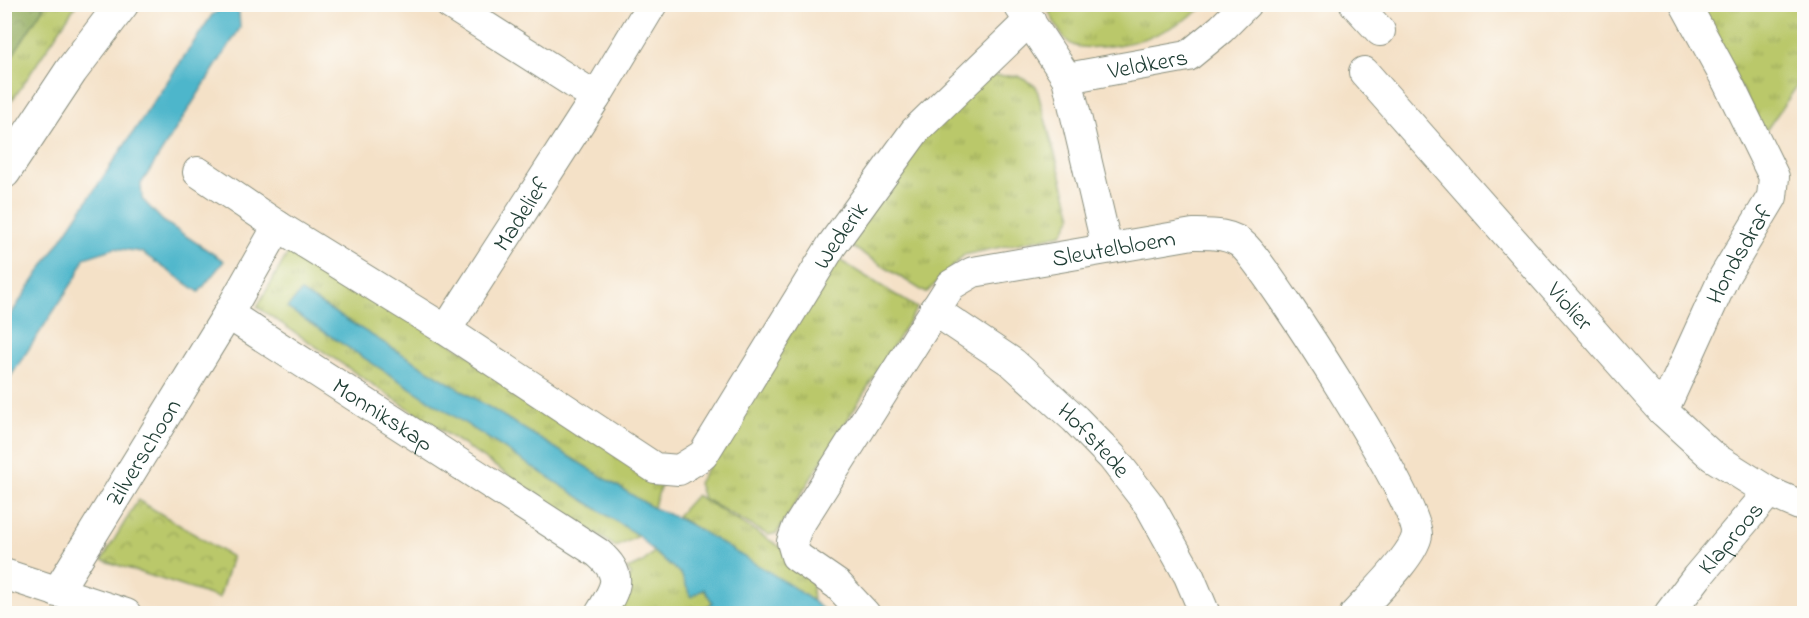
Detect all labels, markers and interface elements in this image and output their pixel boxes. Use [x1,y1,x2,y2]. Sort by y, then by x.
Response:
street label: Veldkers [1104,41,1191,90]
street label: Madelief [486,171,560,259]
street label: Wederik [806,195,878,277]
street label: Hondsdraf [1699,199,1783,311]
street label: Sleutelbloem [1050,222,1178,278]
street label: Violier [1536,275,1600,340]
street label: Monnikskap [324,371,439,462]
street label: Zilverschoon [98,393,192,514]
street label: Hofstede [1048,396,1137,487]
street label: Klaproos [1691,495,1774,584]

